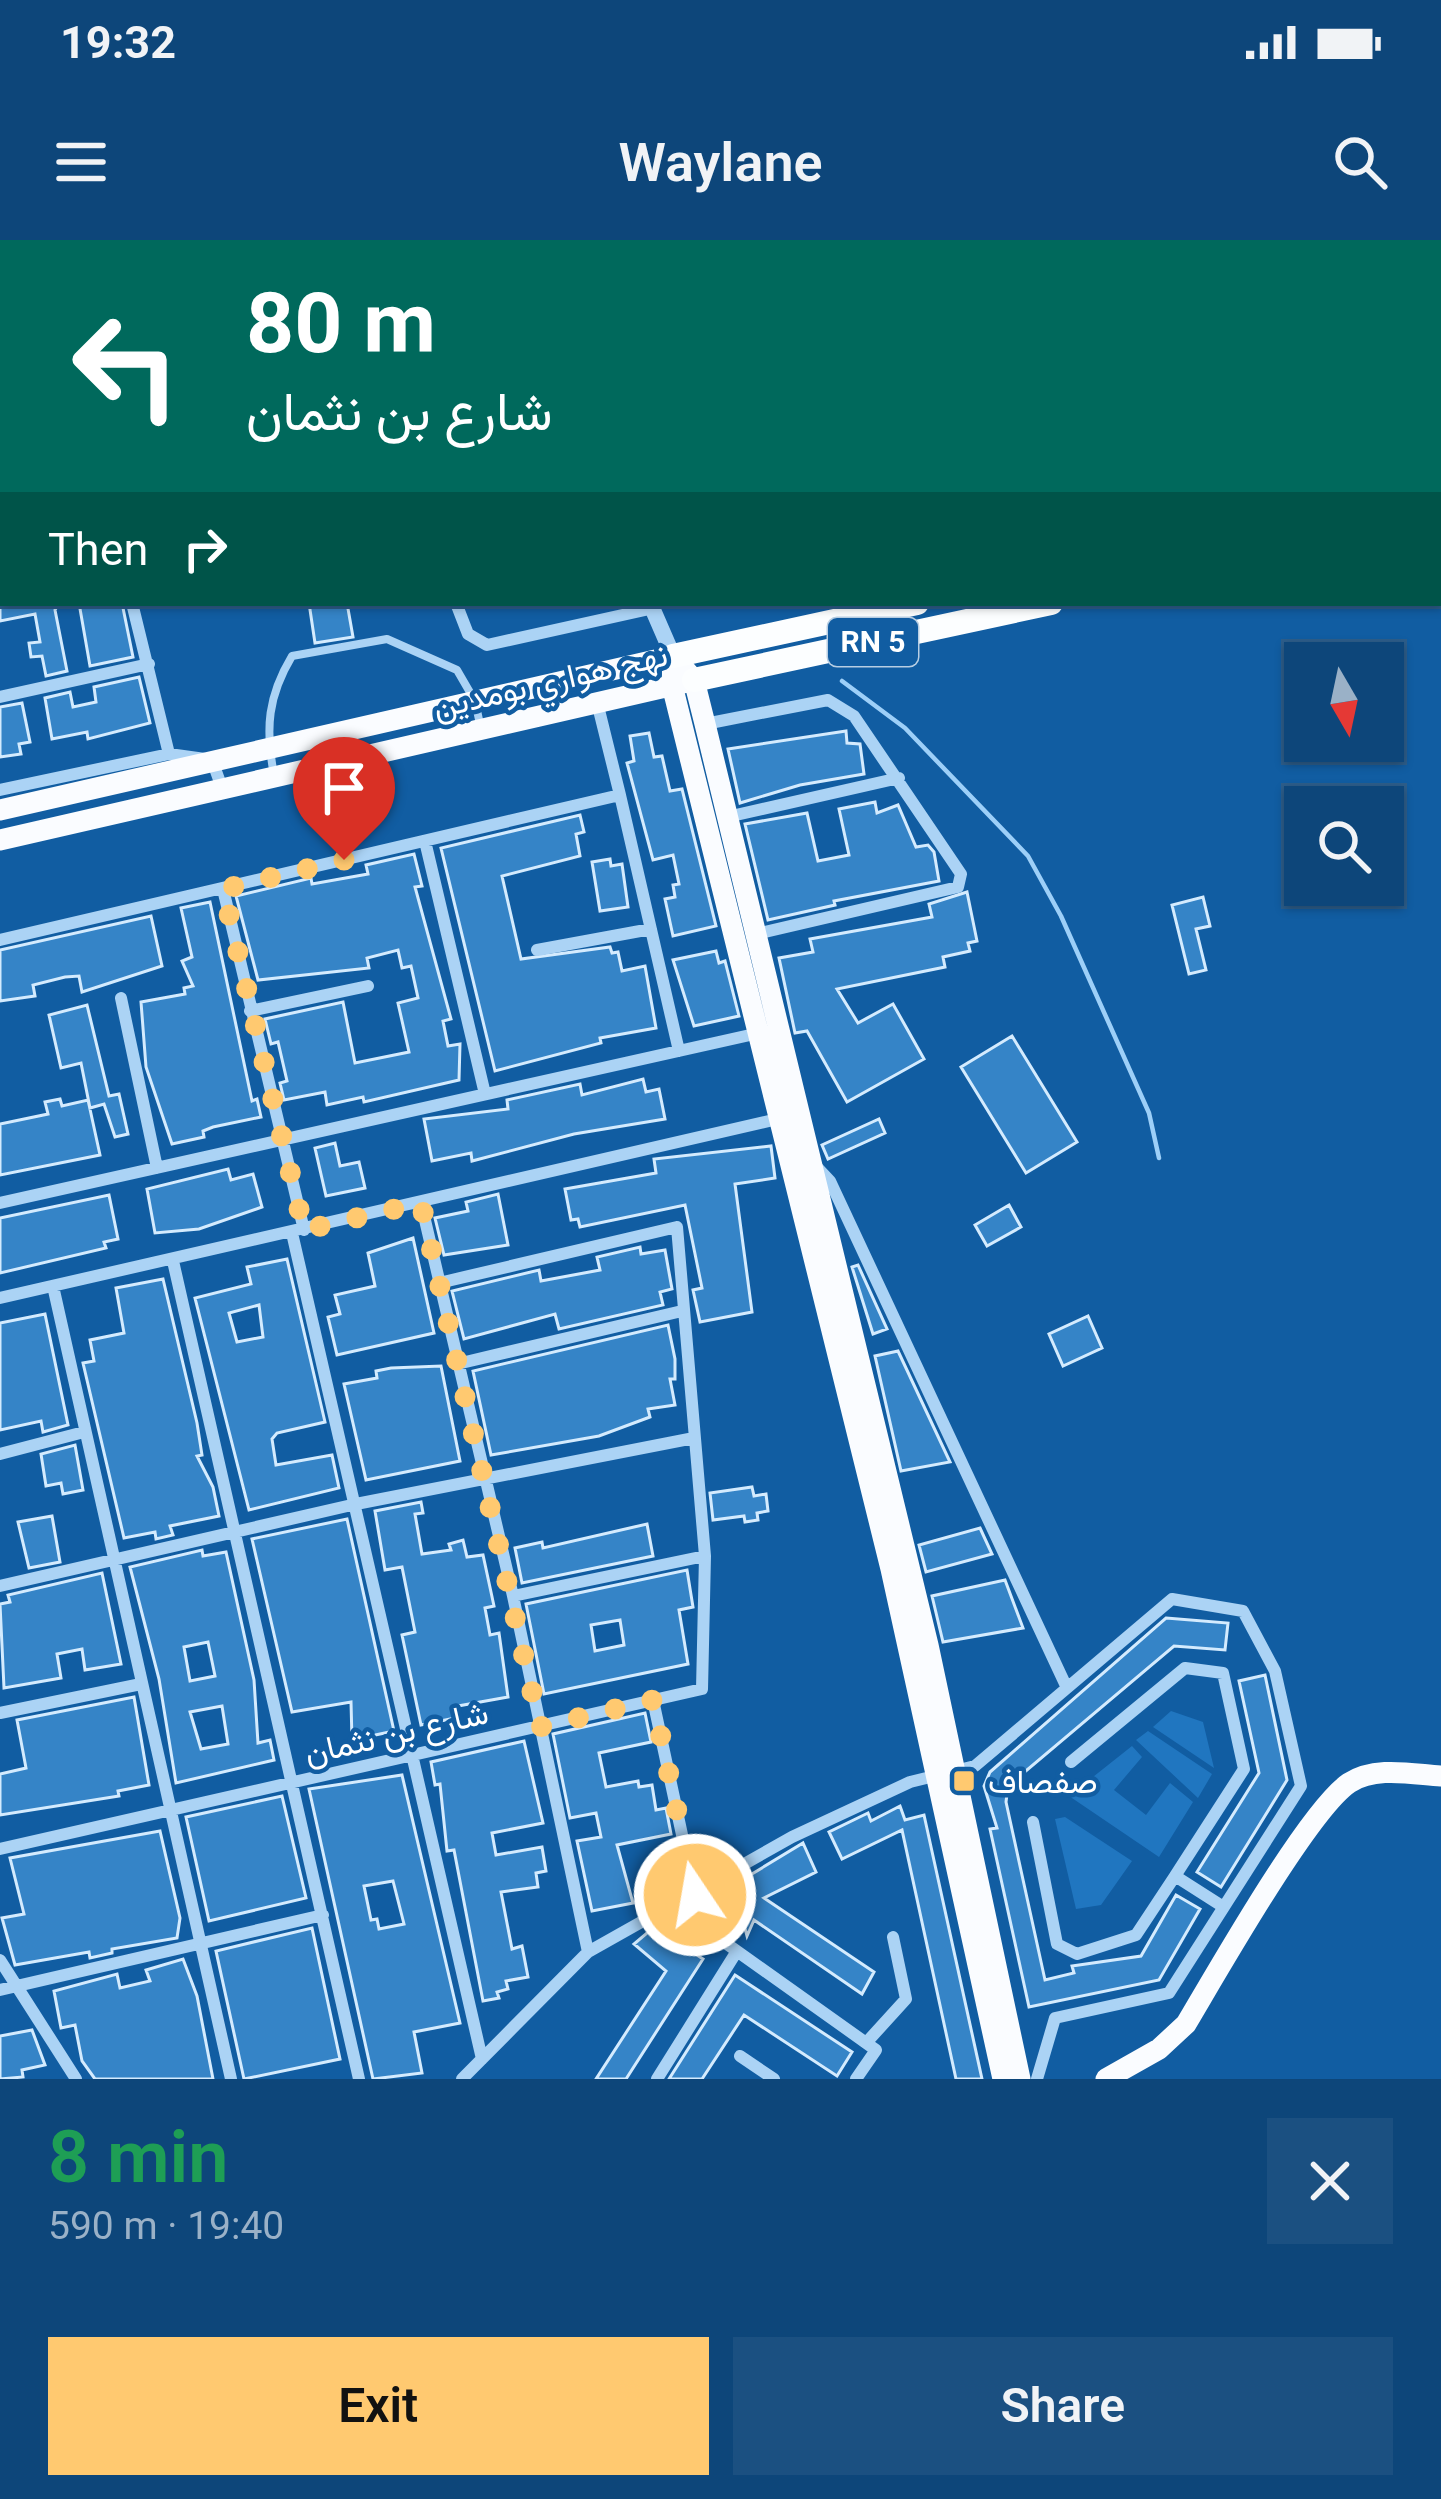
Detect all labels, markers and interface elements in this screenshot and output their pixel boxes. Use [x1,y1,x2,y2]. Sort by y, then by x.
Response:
text: 19:32 [60,16,176,69]
icon: menu [48,129,114,195]
icon: search [1327,129,1393,195]
text: Waylane [618,131,823,194]
text: 80 m [246,274,436,373]
icon: left [48,288,204,444]
text: شارع بن نثمان [246,380,553,443]
icon: right [172,516,238,582]
text: Then [48,523,148,576]
road number: RN 5 [828,618,918,666]
street label: نهج هواري بومدين [429,635,673,733]
north arrow [1284,642,1404,762]
map controls [1284,642,1404,906]
pin [293,737,395,860]
icon: arrive [311,755,377,821]
button: search [1284,786,1404,906]
street label: شارع بن نثمان [300,1692,492,1775]
place label: صفصاف [988,1762,1098,1801]
marker: صفصاف [951,1768,977,1794]
position arrow [632,1832,758,1958]
text: 8 min [48,2115,229,2200]
button: close [1267,2118,1393,2244]
text: 590 m · 19:40 [48,2203,284,2249]
button: Exit [48,2337,709,2475]
button: Share [733,2337,1393,2475]

